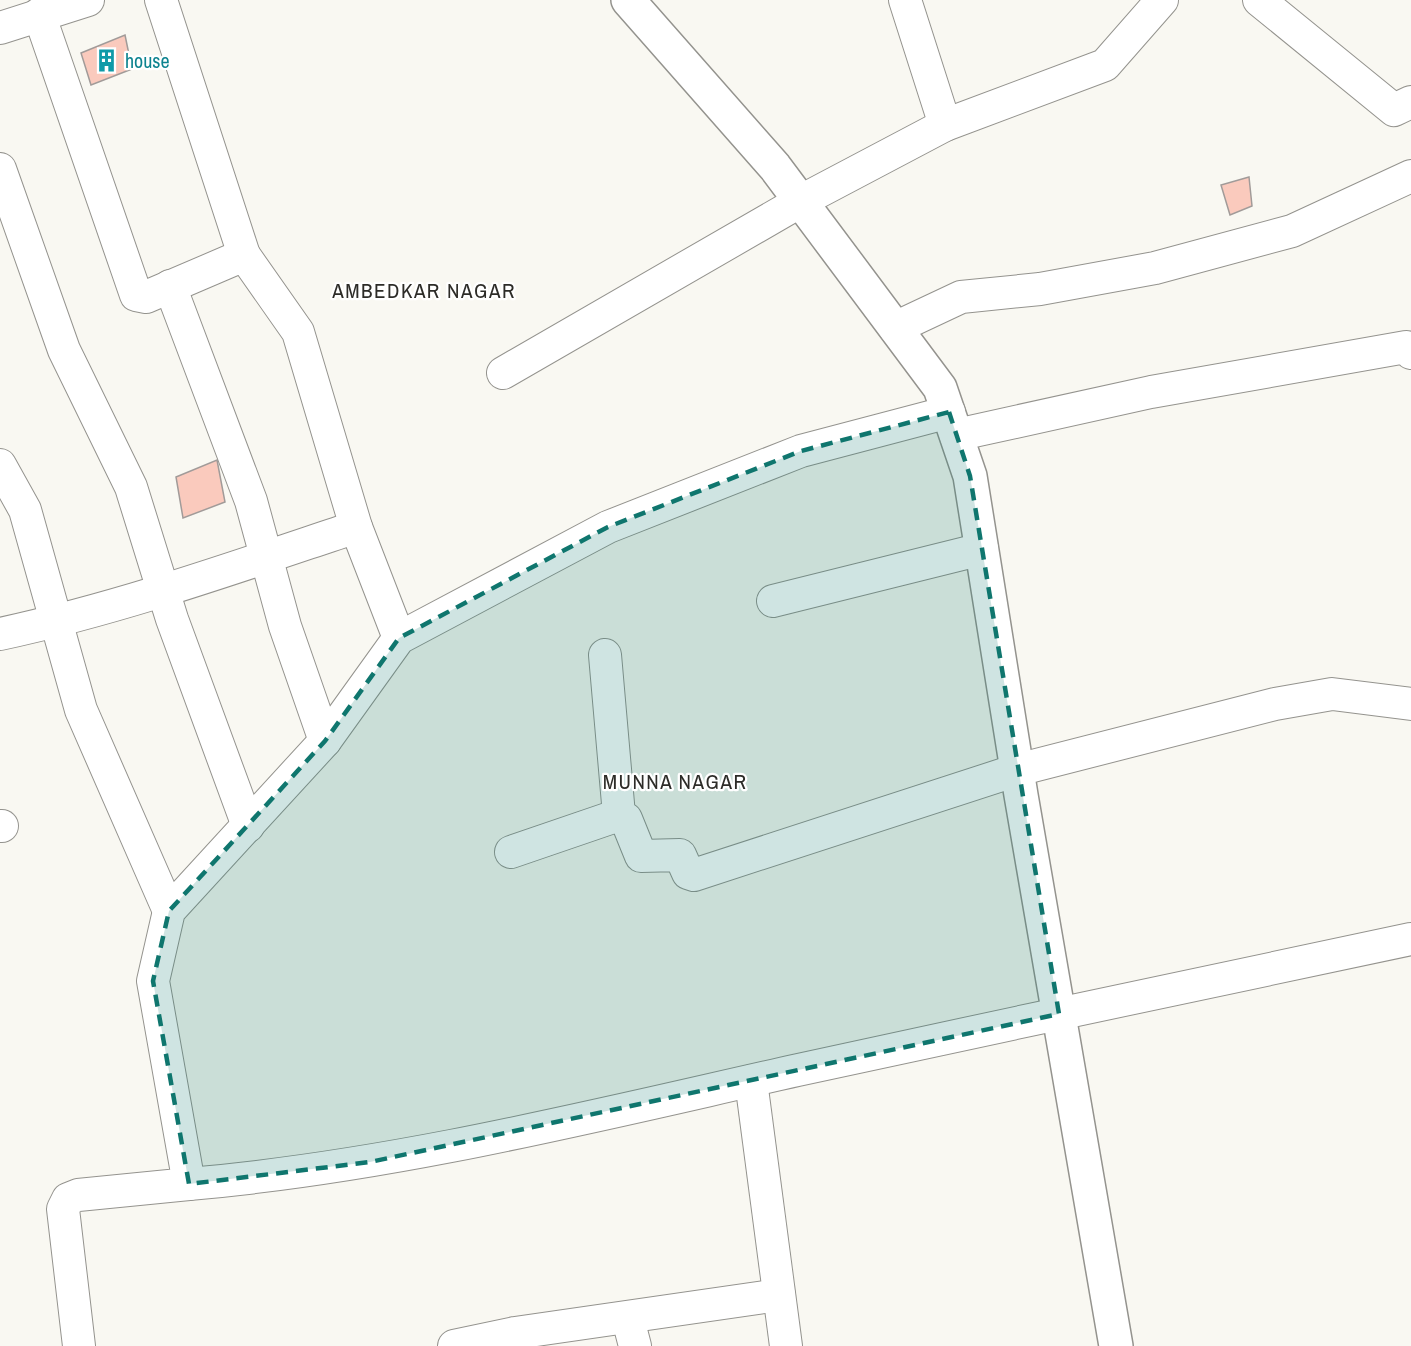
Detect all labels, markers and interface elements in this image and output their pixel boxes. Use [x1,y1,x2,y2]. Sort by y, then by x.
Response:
place label: house [125,47,170,74]
building icon: house [94,48,120,74]
district label: AMBEDKAR NAGAR [331,276,516,305]
district label: MUNNA NAGAR [603,767,747,796]

